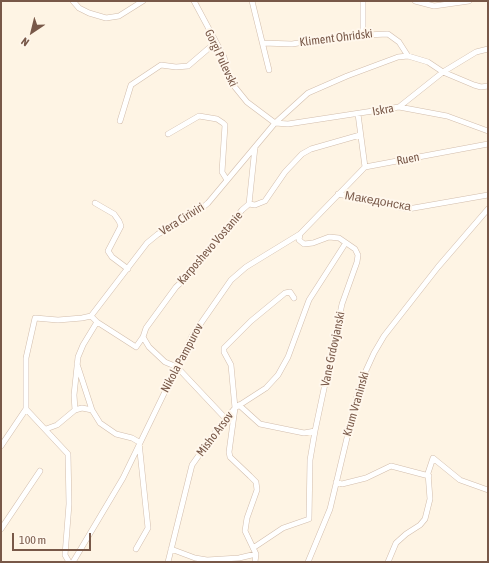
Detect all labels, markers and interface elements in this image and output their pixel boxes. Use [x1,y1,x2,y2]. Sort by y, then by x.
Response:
north arrow [12,12,52,52]
street label: Kliment Ohridski [299,26,373,50]
street label: Gorgi Pulevski [201,27,241,89]
text: N [19,35,31,49]
street label: Iskra [371,101,395,119]
street label: Ruen [395,150,421,168]
street label: Македонска [344,188,412,214]
street label: Vera Ciriviri [157,200,207,238]
street label: Karposhevo Vostanie [174,209,246,287]
street label: Vane Grdovjanski [318,310,348,388]
street label: Nikola Pampurov [158,321,206,395]
street label: Krum Vraninski [340,370,372,438]
street label: Misho Arsov [194,409,236,459]
scale bar [14,525,93,551]
text: 100 m [19,533,46,547]

